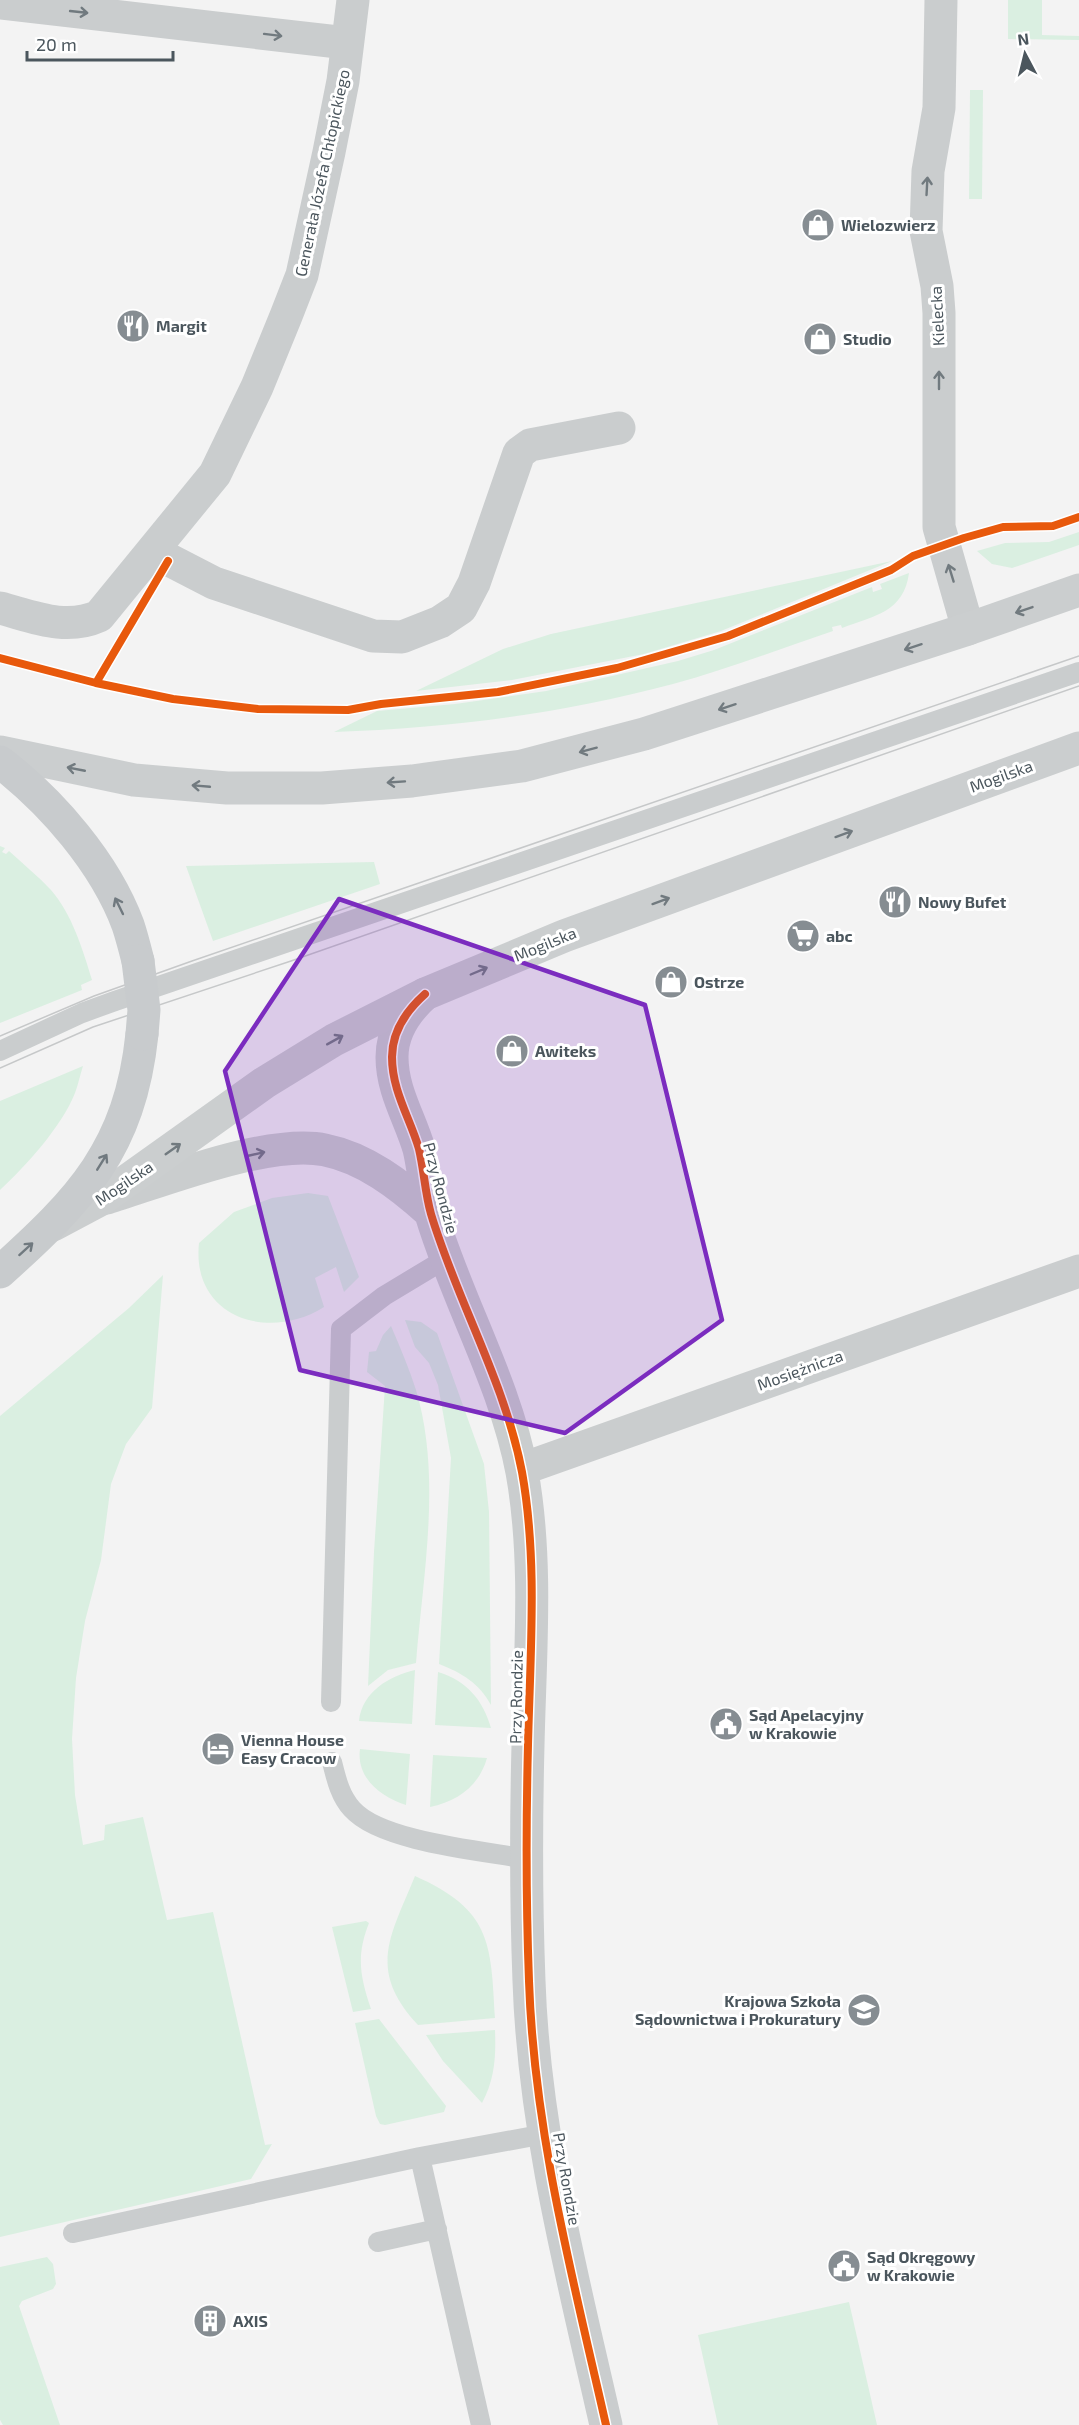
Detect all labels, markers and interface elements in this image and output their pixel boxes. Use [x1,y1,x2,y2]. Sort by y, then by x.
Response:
one-way arrow [68,7,88,18]
scale bar [27,24,172,62]
north arrow [995,24,1055,84]
text: N [1016,28,1030,49]
one-way arrow [262,30,282,41]
text: 20 m [36,33,77,55]
street label: Generała Józefa Chłopickiego [290,68,353,278]
one-way arrow [921,177,932,197]
shop icon: Wielozwierz [800,207,836,243]
place label: Wielozwierz [841,215,935,234]
street label: Kielecka [925,286,948,347]
restaurant icon: Margit [115,308,151,344]
place label: Margit [156,316,207,335]
shop icon: Studio [802,321,838,357]
place label: Studio [843,329,892,348]
one-way arrow [933,370,945,390]
one-way arrow [945,564,956,583]
one-way arrow [1015,605,1034,616]
one-way arrow [904,642,923,653]
one-way arrow [718,702,737,713]
one-way arrow [579,744,598,756]
street label: Mogilska [967,755,1035,796]
one-way arrow [67,763,86,774]
one-way arrow [386,777,406,788]
one-way arrow [192,780,212,791]
one-way arrow [834,828,853,839]
restaurant icon: Nowy Bufet [877,884,913,920]
place label: Nowy Bufet [918,892,1007,912]
one-way arrow [651,894,670,905]
one-way arrow [112,897,124,915]
supermarket icon: abc [785,918,821,954]
street label: Mogilska [511,922,579,965]
place label: abc [826,926,853,945]
shop icon: Ostrze [653,964,689,1000]
one-way arrow [469,965,488,976]
place label: Ostrze [694,972,744,991]
shop icon: Awiteks [494,1033,530,1069]
one-way arrow [326,1034,343,1046]
place label: Awiteks [535,1041,596,1060]
street label: Przy Rondzie [420,1140,463,1236]
one-way arrow [165,1143,181,1155]
one-way arrow [246,1148,266,1159]
one-way arrow [96,1154,108,1171]
street label: Mogilska [91,1156,156,1209]
one-way arrow [19,1242,34,1256]
street label: Mosiężnicza [754,1345,845,1394]
street label: Przy Rondzie [505,1650,526,1744]
place label: Sąd Apelacyjny w Krakowie [749,1705,864,1742]
public building icon: Sąd Apelacyjny w Krakowie [708,1706,744,1742]
place label: Vienna House Easy Cracow [241,1730,344,1768]
hotel icon: Vienna House Easy Cracow [200,1731,236,1767]
place label: Krajowa Szkoła Sądownictwa i Prokuratury [635,1991,841,2029]
school or university icon: Krajowa Szkoła Sądownictwa i Prokuratury [846,1992,882,2028]
street label: Przy Rondzie [550,2131,585,2227]
place label: Sąd Okręgowy w Krakowie [867,2247,975,2284]
public building icon: Sąd Okręgowy w Krakowie [826,2248,862,2284]
building icon: AXIS [192,2303,228,2339]
place label: AXIS [233,2311,268,2330]

